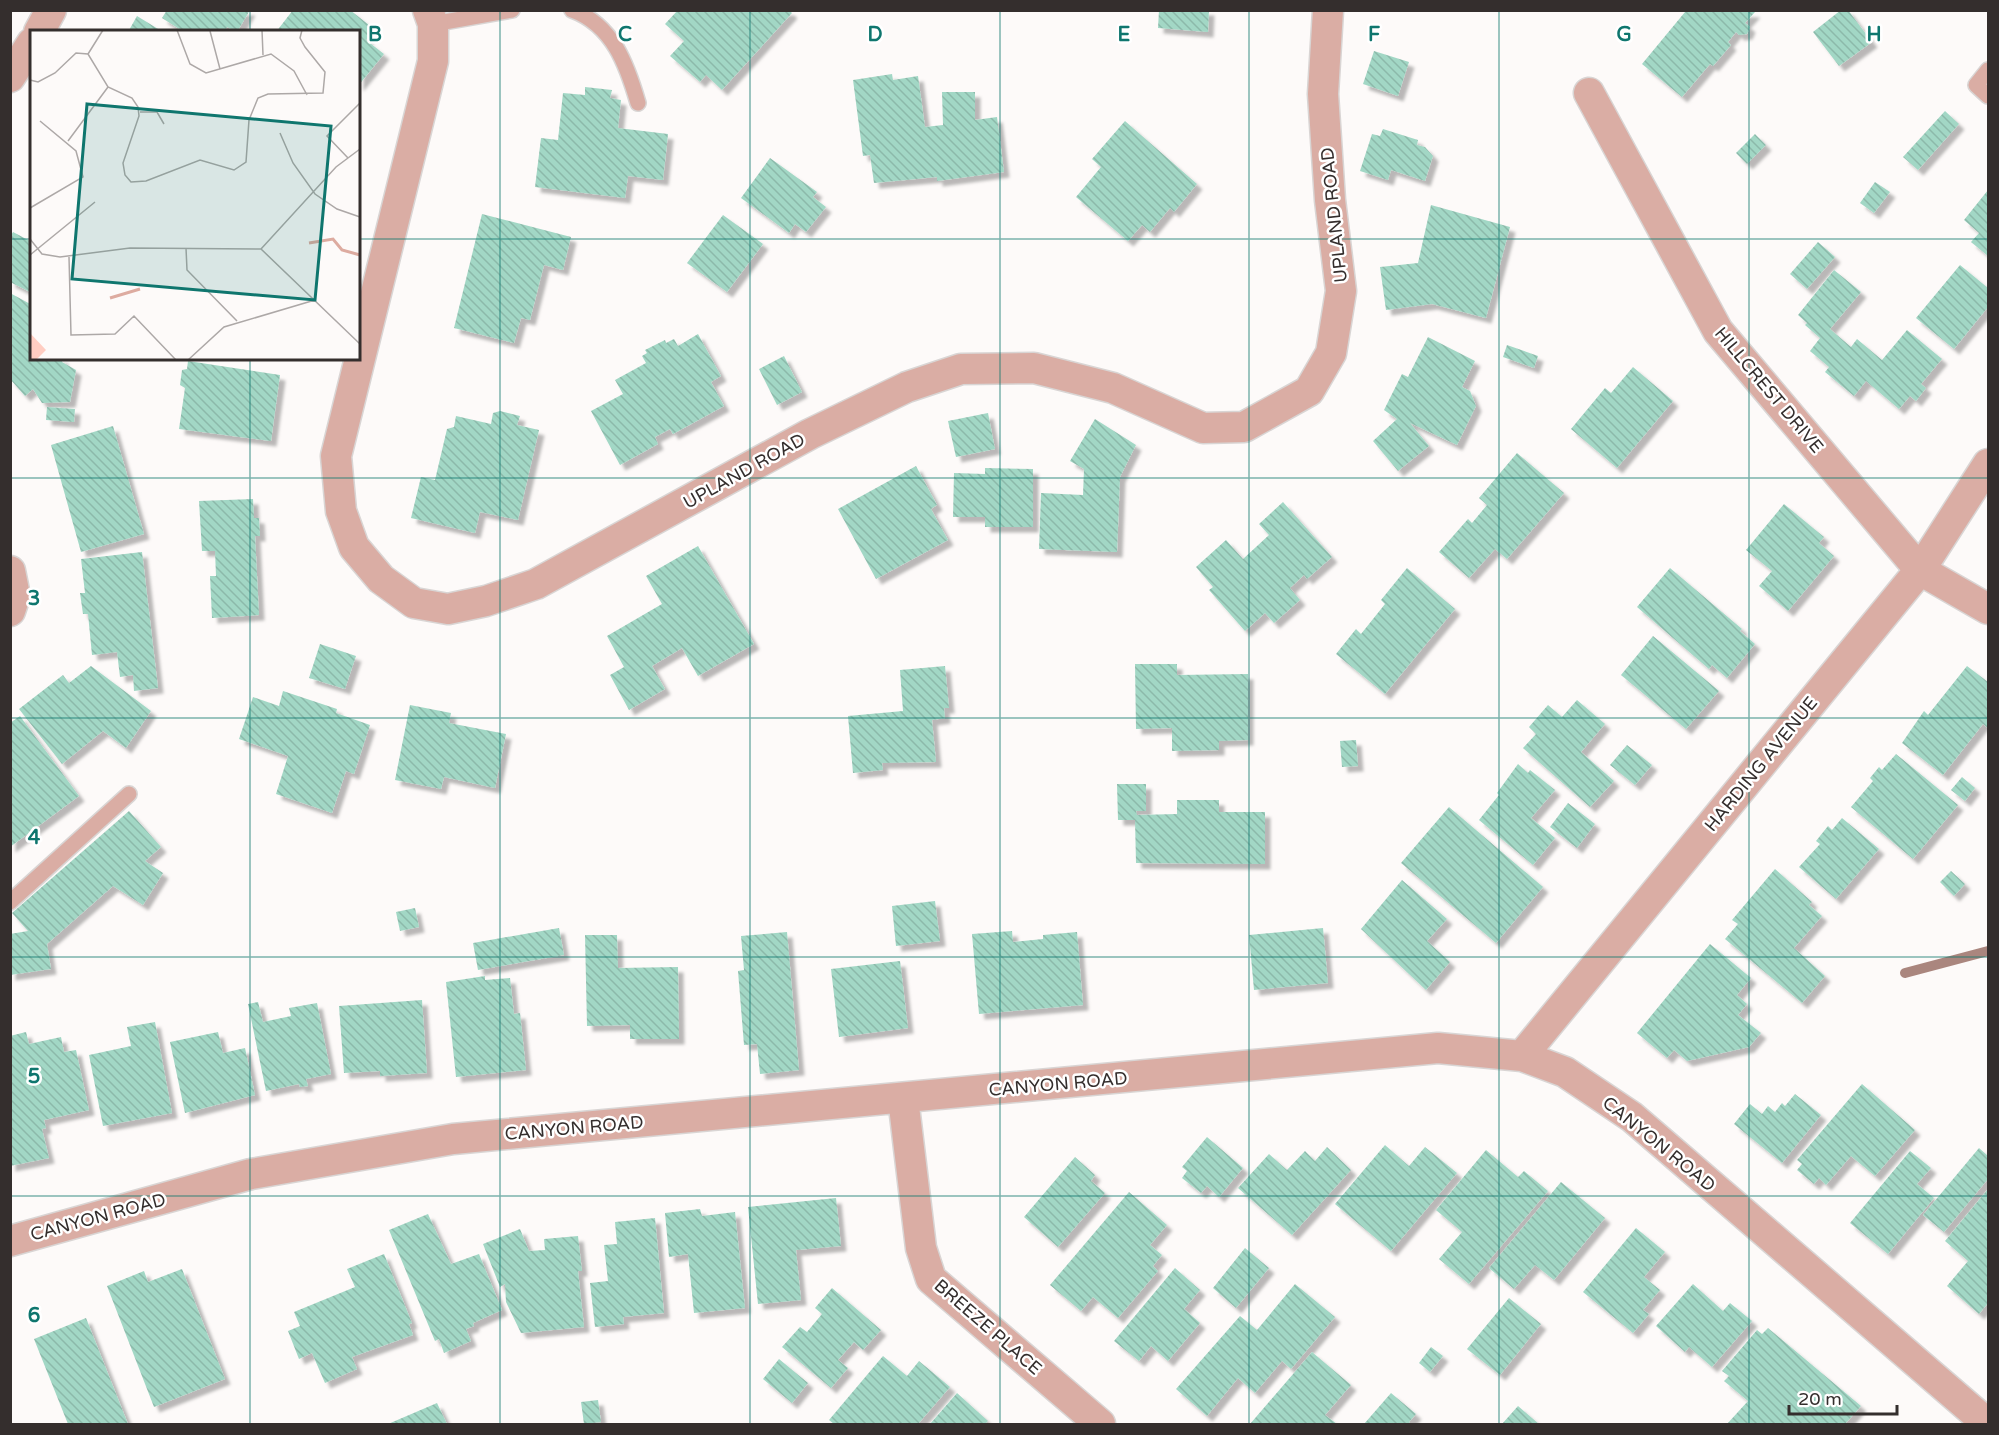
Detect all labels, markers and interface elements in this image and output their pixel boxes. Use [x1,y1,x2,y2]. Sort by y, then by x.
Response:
text: B [368,23,382,47]
text: C [618,23,632,47]
text: D [867,23,883,47]
text: E [1118,23,1131,47]
text: F [1368,23,1380,47]
text: G [1616,23,1632,47]
text: H [1866,23,1882,47]
inset map [30,30,360,360]
street label: UPLAND ROAD [1316,146,1352,284]
street label: HILLCREST DRIVE [1710,322,1828,458]
street label: UPLAND ROAD [679,428,809,514]
text: 3 [28,587,40,611]
street label: HARDING AVENUE [1700,692,1822,836]
text: 4 [28,826,41,850]
text: 5 [28,1065,40,1089]
street label: CANYON ROAD [988,1067,1128,1101]
street label: CANYON ROAD [1598,1092,1720,1196]
street label: CANYON ROAD [504,1111,644,1145]
street label: CANYON ROAD [28,1188,168,1246]
street label: BREEZE PLACE [930,1274,1046,1380]
text: 6 [28,1304,40,1328]
scale bar [1789,1378,1897,1416]
text: 20 m [1798,1388,1842,1410]

